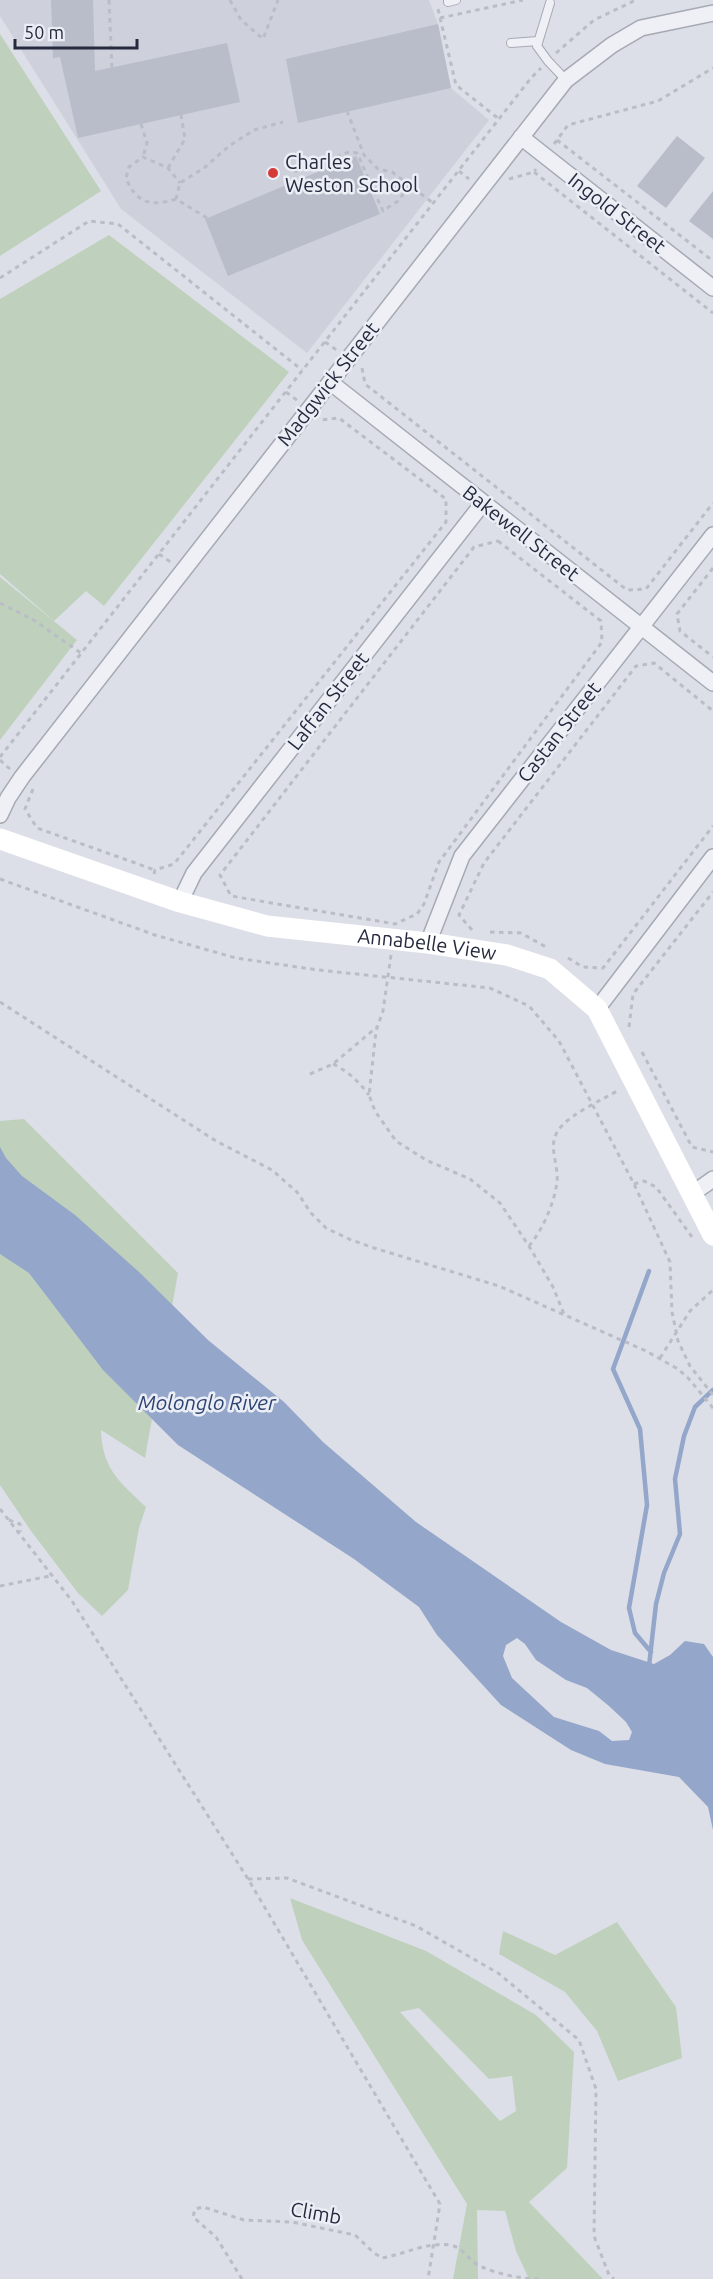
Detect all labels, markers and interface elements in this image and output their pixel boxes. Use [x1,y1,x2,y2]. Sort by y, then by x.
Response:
scale bar [15,12,136,50]
text: 50 m [24,22,64,42]
place label: Charles Weston School [285,150,418,196]
marker: Charles Weston School [266,166,280,180]
street label: Ingold Street [564,167,671,258]
street label: Madgwick Street [272,317,383,450]
street label: Bakewell Street [459,480,584,585]
street label: Laffan Street [282,647,373,754]
street label: Castan Street [512,677,605,787]
street label: Annabelle View [356,924,499,964]
water label: Molonglo River [138,1390,277,1414]
street label: Climb [289,2197,343,2228]

